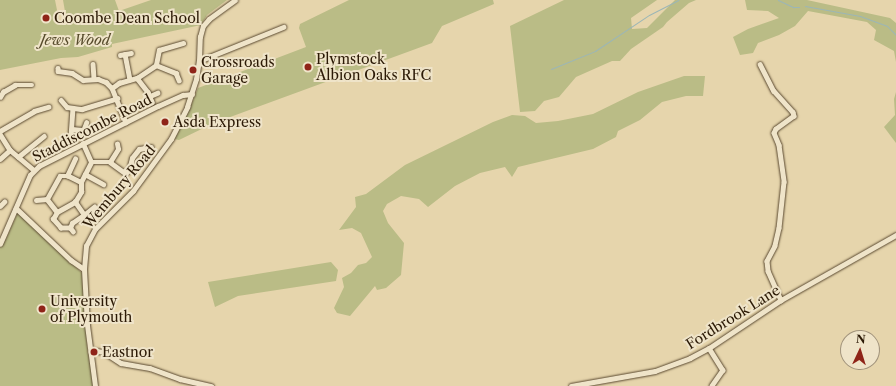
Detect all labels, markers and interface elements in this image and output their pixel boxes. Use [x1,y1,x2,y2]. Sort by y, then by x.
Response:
place label: Coombe Dean School [54,10,200,26]
marker: Coombe Dean School [41,13,51,23]
park label: Jews Wood [40,32,110,48]
place label: Plymstock Albion Oaks RFC [316,51,431,84]
place label: Crossroads Garage [201,54,275,86]
marker: Plymstock Albion Oaks RFC [303,62,313,72]
marker: Crossroads Garage [188,65,198,75]
street label: Staddiscombe Road [29,91,155,165]
place label: Asda Express [173,114,261,130]
marker: Asda Express [160,117,170,127]
street label: Wembury Road [79,142,159,232]
street label: Fordbrook Lane [683,281,783,353]
place label: University of Plymouth [50,293,132,326]
marker: University of Plymouth [37,304,47,314]
north arrow [840,330,880,370]
text: N [856,332,866,346]
place label: Eastnor [102,344,153,360]
marker: Eastnor [89,347,99,357]

